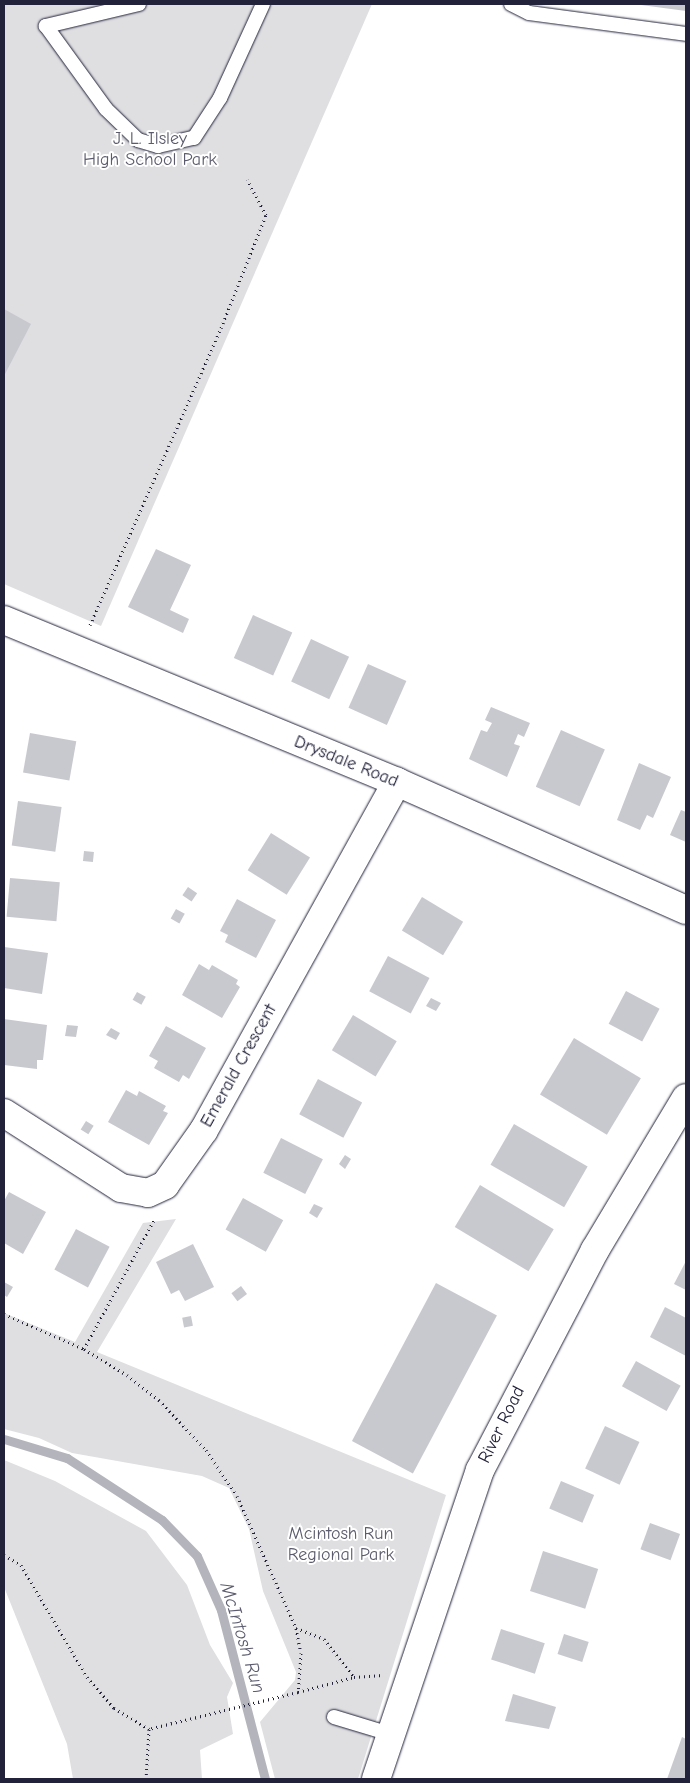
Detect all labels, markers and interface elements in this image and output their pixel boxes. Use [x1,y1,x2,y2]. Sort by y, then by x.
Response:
park label: J. L. Ilsley High School Park [83,129,217,172]
street label: Drysdale Road [291,731,401,793]
street label: Emerald Crescent [196,1001,282,1131]
street label: River Road [474,1383,530,1467]
park label: Mcintosh Run Regional Park [288,1524,394,1566]
water label: McIntosh Run [214,1580,270,1696]

